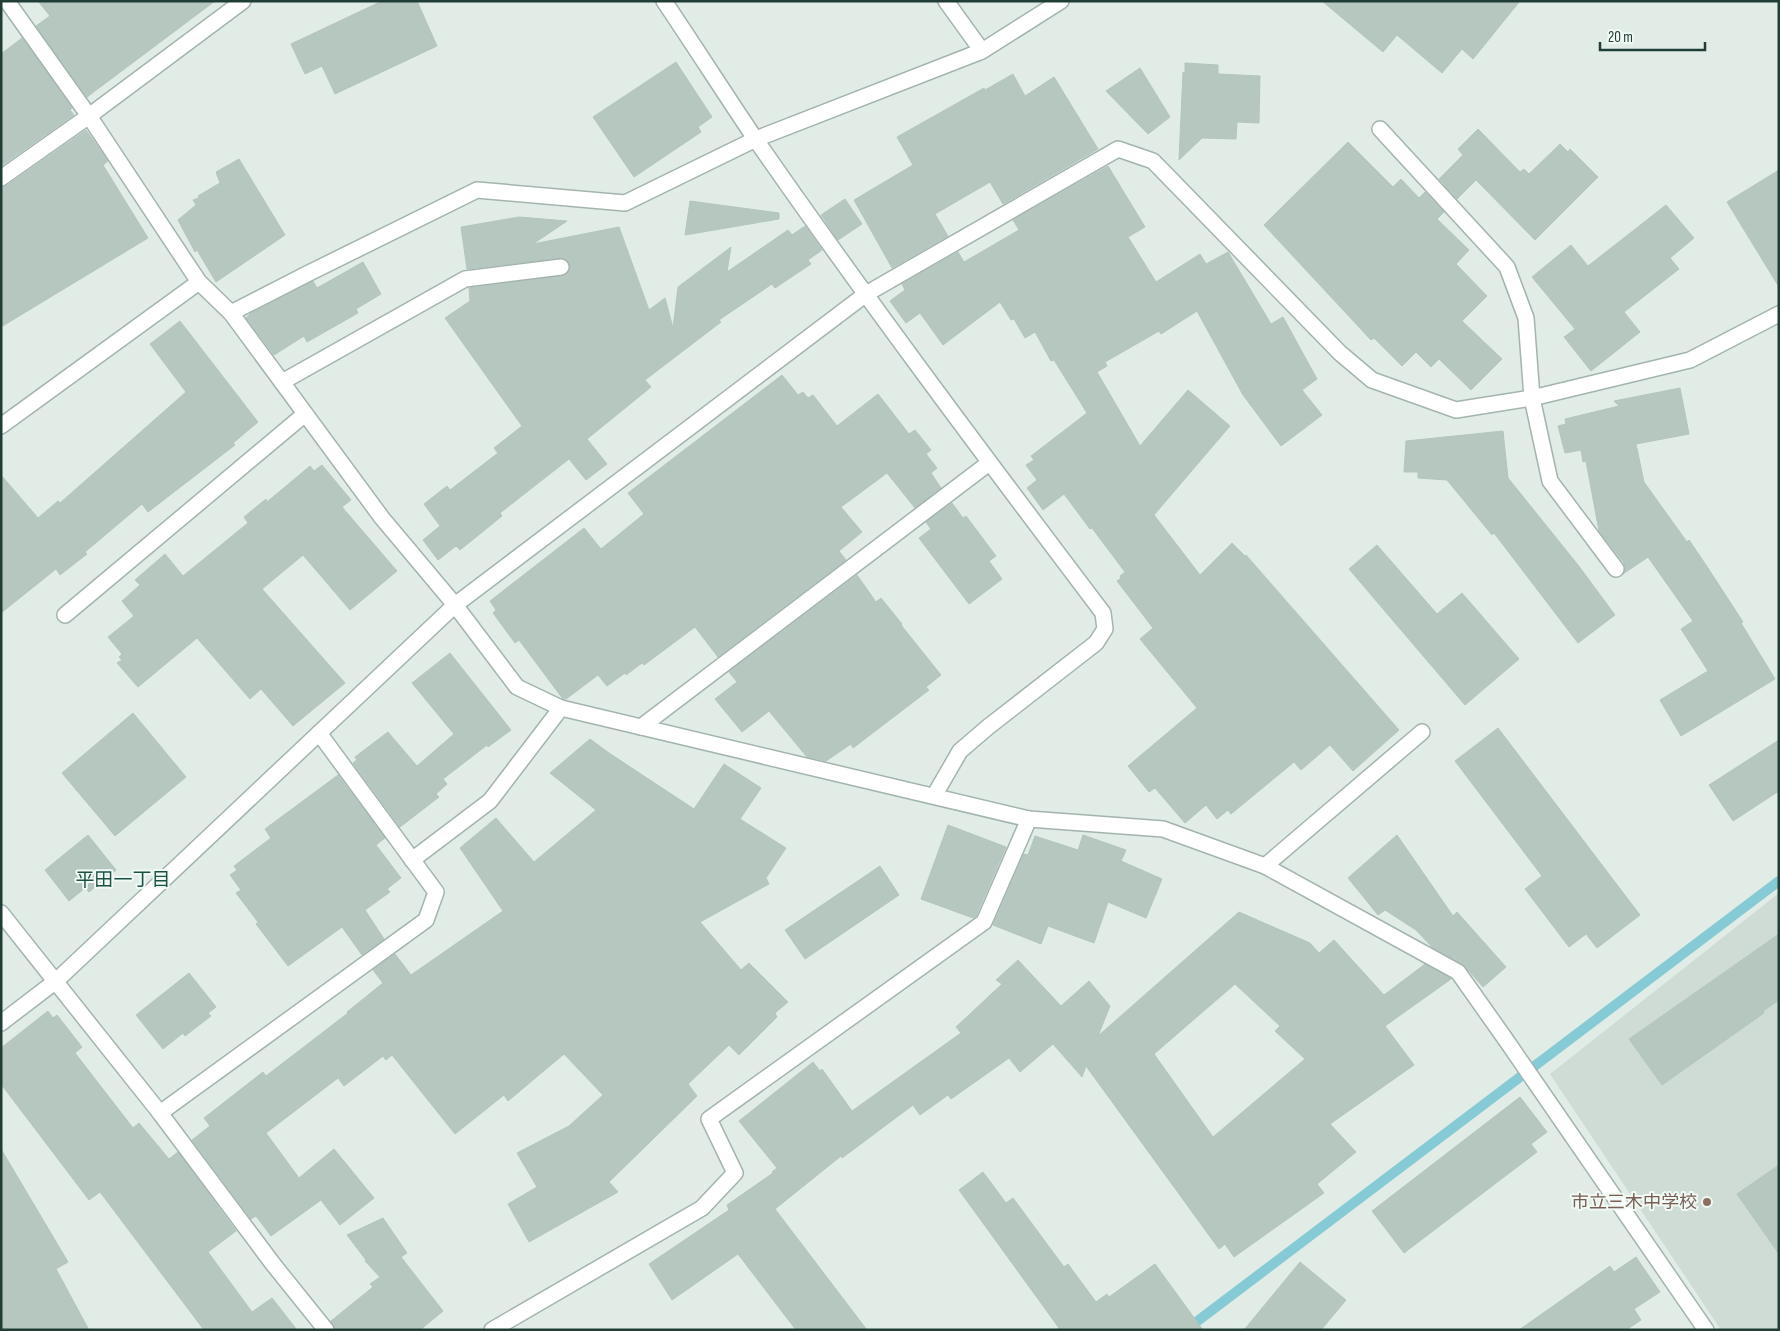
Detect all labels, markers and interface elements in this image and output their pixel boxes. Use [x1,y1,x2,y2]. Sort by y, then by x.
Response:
scale bar [1600,20,1705,52]
text: 20 m [1608,28,1633,47]
district label: 平田一丁目 [75,869,171,892]
place label: 市立三木中学校 [1571,1192,1697,1213]
marker: 市立三木中学校 [1701,1196,1713,1208]

